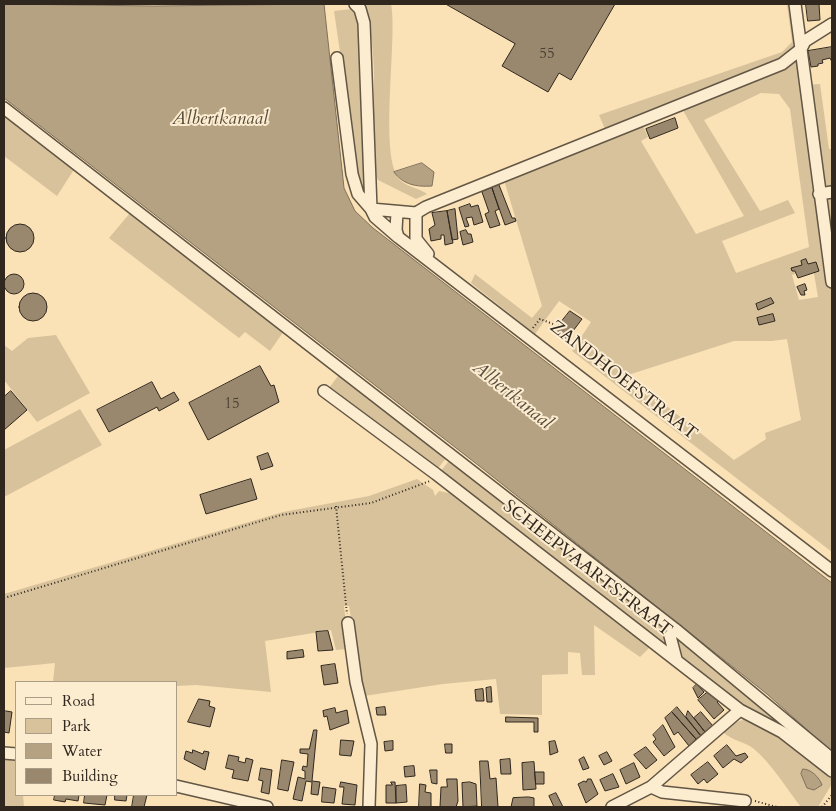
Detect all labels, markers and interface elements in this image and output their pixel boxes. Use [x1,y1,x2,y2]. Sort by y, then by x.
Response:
house number: 55 [539,46,555,64]
water label: Albertkanaal [172,109,268,131]
street label: ZANDHOEFSTRAAT [545,317,701,445]
water label: Albertkanaal [467,357,557,435]
house number: 15 [224,396,240,414]
street label: SCHEEPVAARTSTRAAT [498,496,676,642]
legend [15,681,178,796]
text: Road [62,691,95,711]
text: Park [62,716,91,736]
text: Water [62,741,102,761]
text: Building [62,766,118,786]

